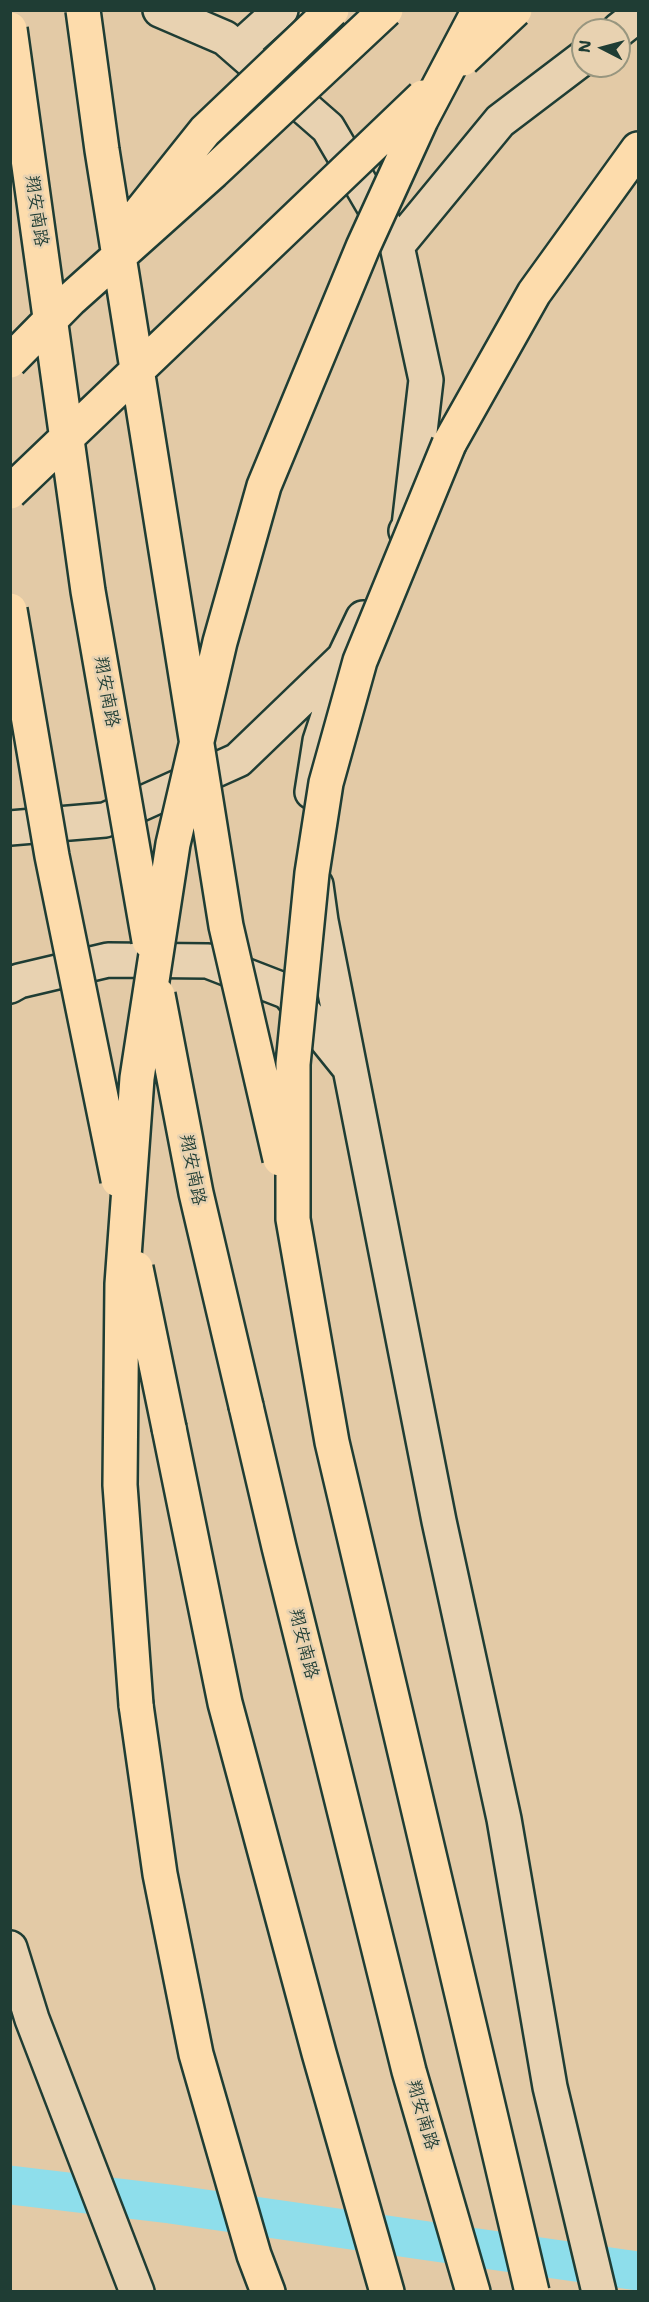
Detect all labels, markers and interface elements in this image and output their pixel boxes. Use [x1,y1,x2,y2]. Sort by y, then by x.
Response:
north arrow [571,18,631,78]
text: N [573,39,596,54]
street label: 翔安南路 [20,174,52,248]
street label: 翔安南路 [89,655,123,729]
street label: 翔安南路 [175,1133,209,1207]
street label: 翔安南路 [284,1606,322,1682]
street label: 翔安南路 [402,2077,442,2153]

